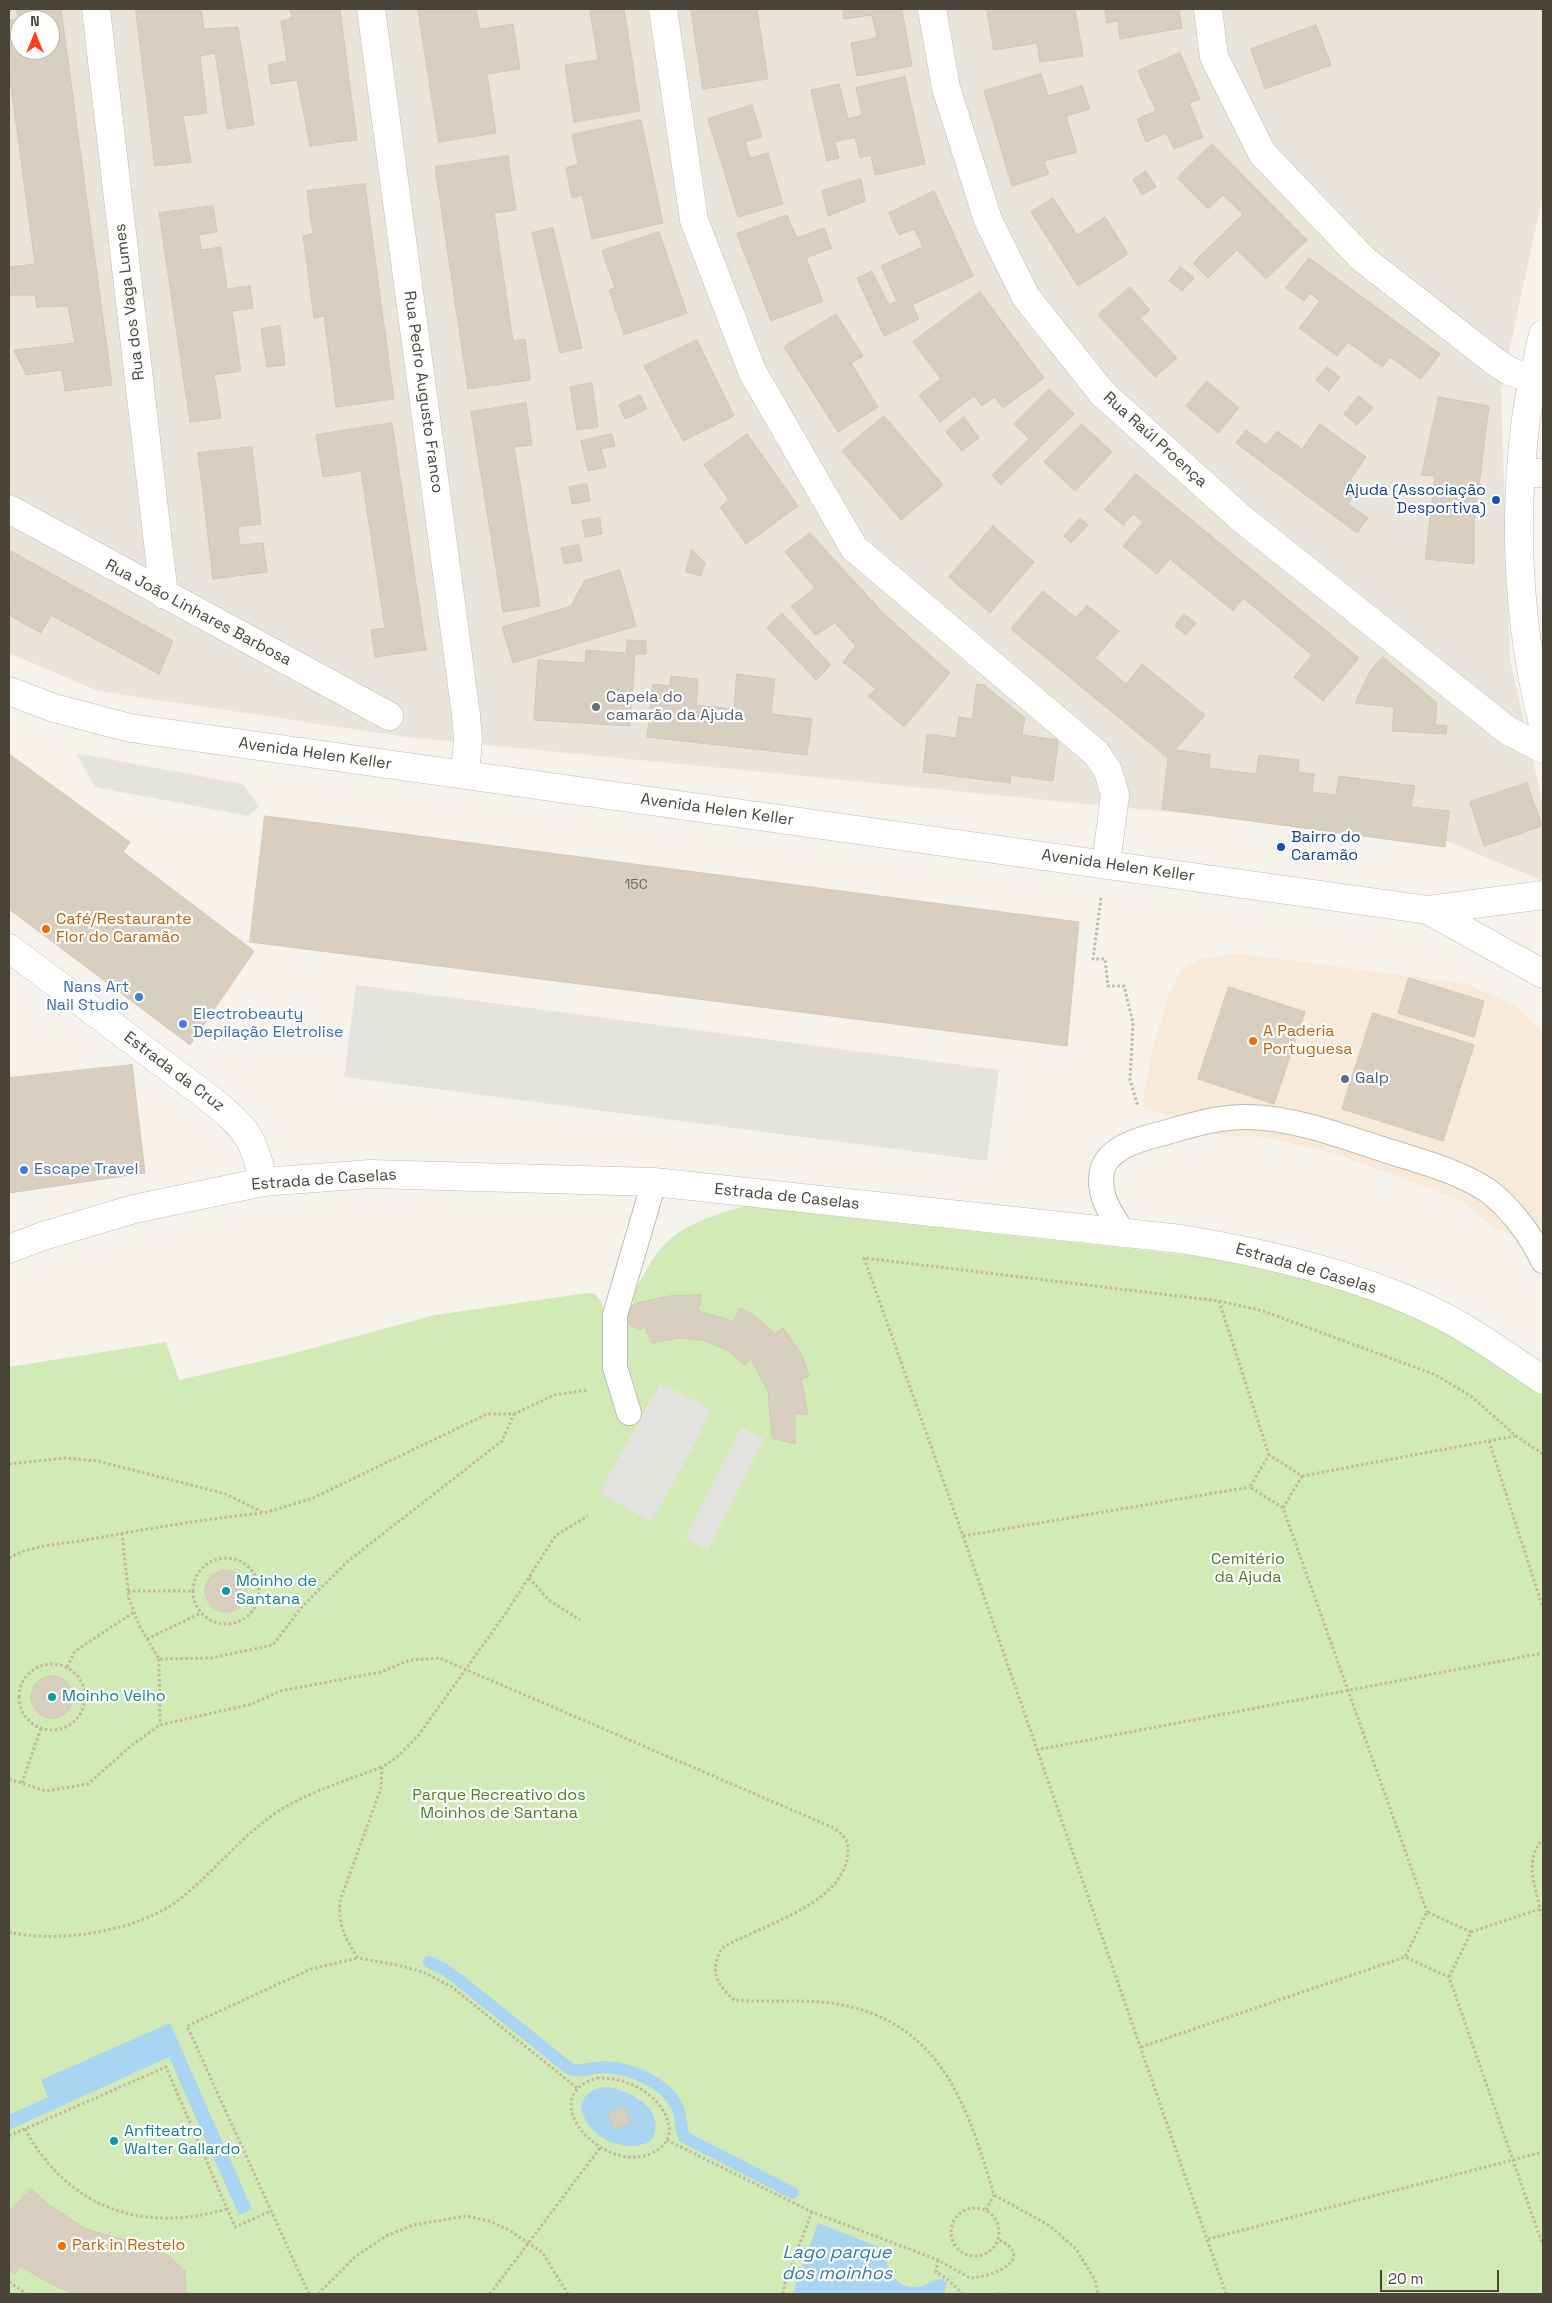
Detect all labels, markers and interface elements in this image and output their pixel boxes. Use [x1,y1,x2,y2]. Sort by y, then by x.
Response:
north arrow [10,10,60,60]
text: N [30,12,40,30]
street label: Rua dos Vaga Lumes [111,222,149,382]
street label: Rua Pedro Augusto Franco [399,290,447,494]
street label: Rua Raúl Proença [1099,388,1211,492]
place label: Ajuda (Associação Desportiva) [1345,481,1486,519]
marker: Ajuda (Associação Desportiva) [1490,494,1502,506]
street label: Rua João Linhares Barbosa [102,556,294,670]
place label: Capela do camarão da Ajuda [606,688,743,726]
marker: Capela do camarão da Ajuda [590,701,602,713]
street label: Avenida Helen Keller [237,734,393,774]
street label: Avenida Helen Keller [639,790,795,830]
place label: Bairro do Caramão [1291,828,1361,866]
marker: Bairro do Caramão [1275,841,1287,853]
street label: Avenida Helen Keller [1040,846,1196,886]
house number: 15C [624,877,648,893]
place label: Café/Restaurante Flor do Caramão [56,910,192,948]
marker: Café/Restaurante Flor do Caramão [40,923,52,935]
place label: Nans Art Nail Studio [46,978,129,1016]
marker: Nans Art Nail Studio [133,991,145,1003]
place label: Electrobeauty Depilação Eletrolise [193,1005,344,1043]
marker: Electrobeauty Depilação Eletrolise [177,1018,189,1030]
place label: A Paderia Portuguesa [1263,1022,1353,1060]
street label: Estrada da Cruz [120,1028,228,1116]
marker: A Paderia Portuguesa [1247,1035,1259,1047]
place label: Galp [1355,1069,1389,1089]
marker: Galp [1339,1073,1351,1085]
place label: Escape Travel [34,1160,139,1180]
marker: Escape Travel [18,1164,30,1176]
street label: Estrada de Caselas [251,1165,397,1195]
street label: Estrada de Caselas [714,1180,860,1214]
street label: Estrada de Caselas [1233,1240,1379,1298]
park label: Cemitério da Ajuda [1211,1550,1285,1588]
place label: Moinho de Santana [236,1572,317,1610]
marker: Moinho de Santana [220,1585,232,1597]
place label: Moinho Velho [62,1687,166,1707]
marker: Moinho Velho [46,1691,58,1703]
park label: Parque Recreativo dos Moinhos de Santana [412,1786,586,1824]
place label: Anfiteatro Walter Gallardo [124,2122,240,2160]
marker: Anfiteatro Walter Gallardo [108,2135,120,2147]
place label: Park in Restelo [72,2236,185,2256]
marker: Park in Restelo [56,2240,68,2252]
water label: Lago parque dos moinhos [782,2242,892,2284]
scale bar [1382,2260,1501,2292]
text: 20 m [1388,2269,1423,2288]

